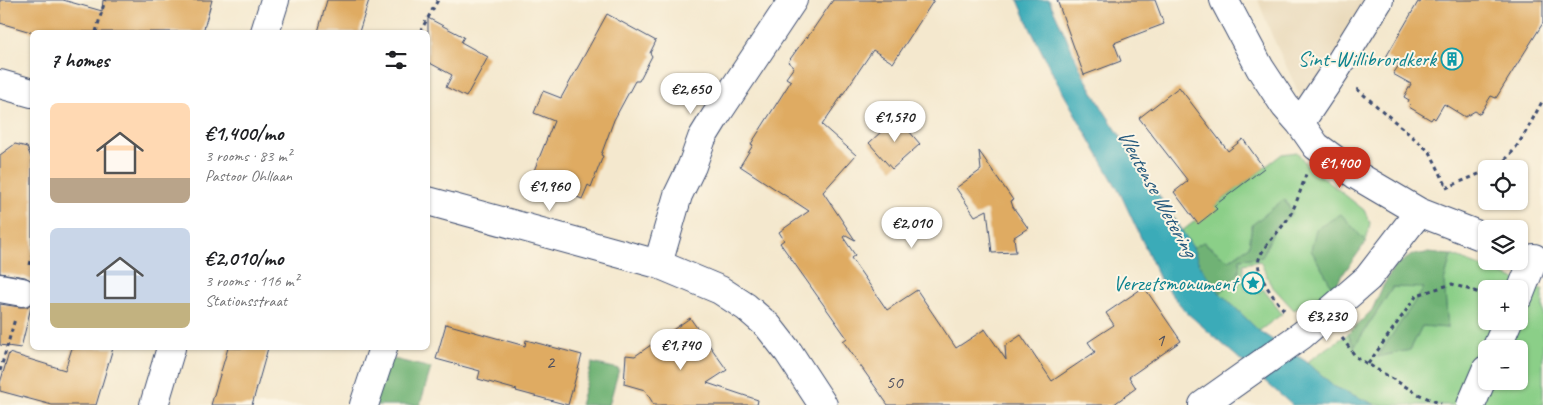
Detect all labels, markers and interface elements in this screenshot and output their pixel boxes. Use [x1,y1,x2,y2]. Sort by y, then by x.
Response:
icon: filters [382,46,410,74]
place label: Sint-Willibrordkerk [1298,46,1437,72]
text: 7 homes [50,47,109,73]
building icon: Sint-Willibrordkerk [1440,47,1464,71]
pin: €2,650 [650,72,732,115]
text: €2,650 [671,79,711,99]
pin: €1,570 [854,100,936,143]
text: €1,570 [876,107,914,127]
text: €1,400/mo [205,120,283,146]
icon: home [90,123,150,183]
water label: Vleutense Wetering [1111,124,1205,264]
text: 3 rooms · 83 m² [205,146,291,166]
pin: €1,400 [1299,146,1381,189]
text: €1,400 [1320,153,1360,173]
map controls [1478,160,1528,390]
button: locate [1478,160,1528,210]
text: Pastoor Ohllaan [205,166,292,186]
pin: €1,960 [509,170,591,212]
text: €1,960 [530,176,570,196]
pin: €2,010 [871,206,953,249]
text: €2,010 [892,213,932,233]
button: layers [1478,220,1528,270]
text: €2,010/mo [205,245,283,271]
icon: home [90,248,150,308]
place label: Verzetsmonument [1113,270,1240,296]
text: 3 rooms · 116 m² [205,271,299,291]
place icon: Verzetsmonument [1241,271,1265,295]
button: + [1478,280,1528,330]
text: Stationsstraat [205,291,287,311]
pin: €3,230 [1286,300,1368,342]
text: €3,230 [1307,306,1347,326]
pin: €1,740 [640,328,722,371]
house number: 1 [1156,328,1166,352]
text: €1,740 [661,335,701,355]
button: − [1478,340,1528,390]
house number: 2 [546,350,556,374]
house number: 50 [885,370,904,394]

